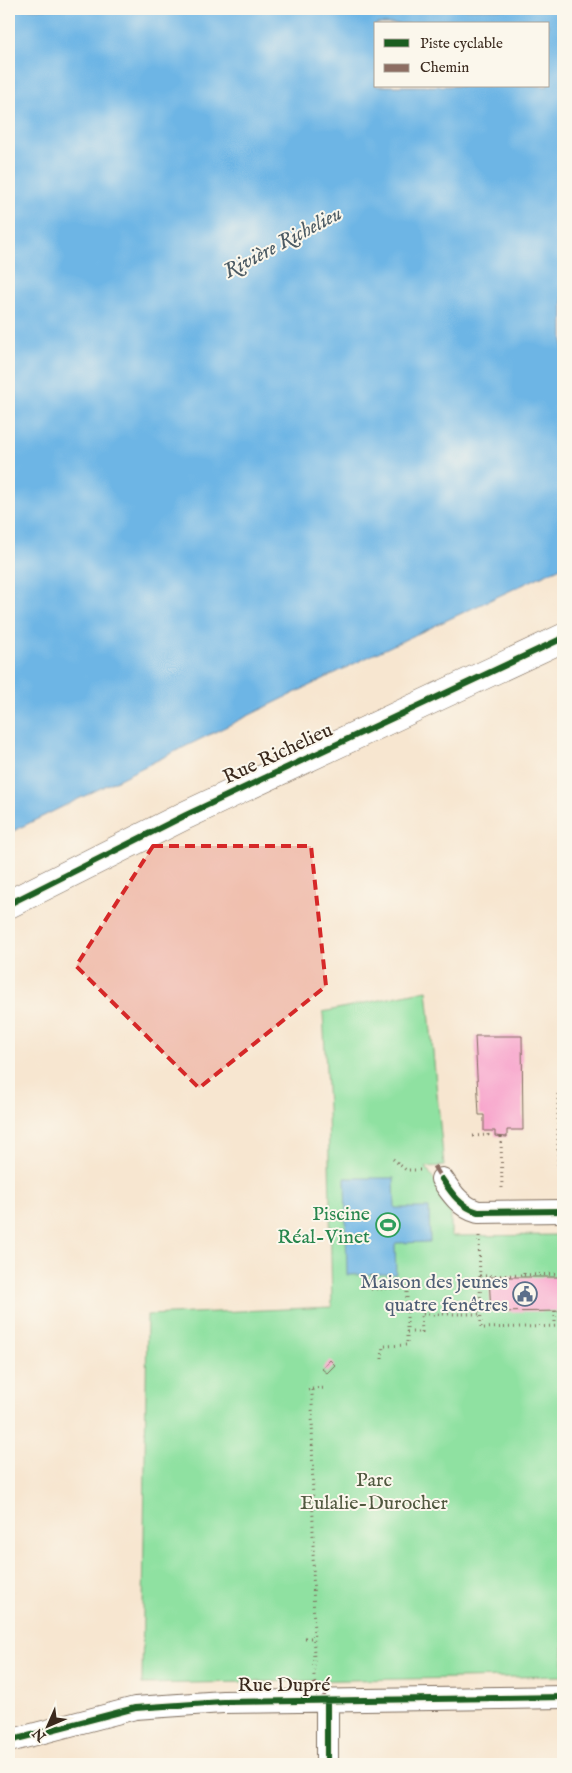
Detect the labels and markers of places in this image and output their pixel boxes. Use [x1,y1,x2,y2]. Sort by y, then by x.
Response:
place label: Piscine Réal-Vinet [277,1202,370,1250]
sports icon: Piscine Réal-Vinet [375,1212,401,1238]
place label: Maison des jeunes quatre fenêtres [360,1270,508,1318]
public building icon: Maison des jeunes quatre fenêtres [512,1281,538,1307]

